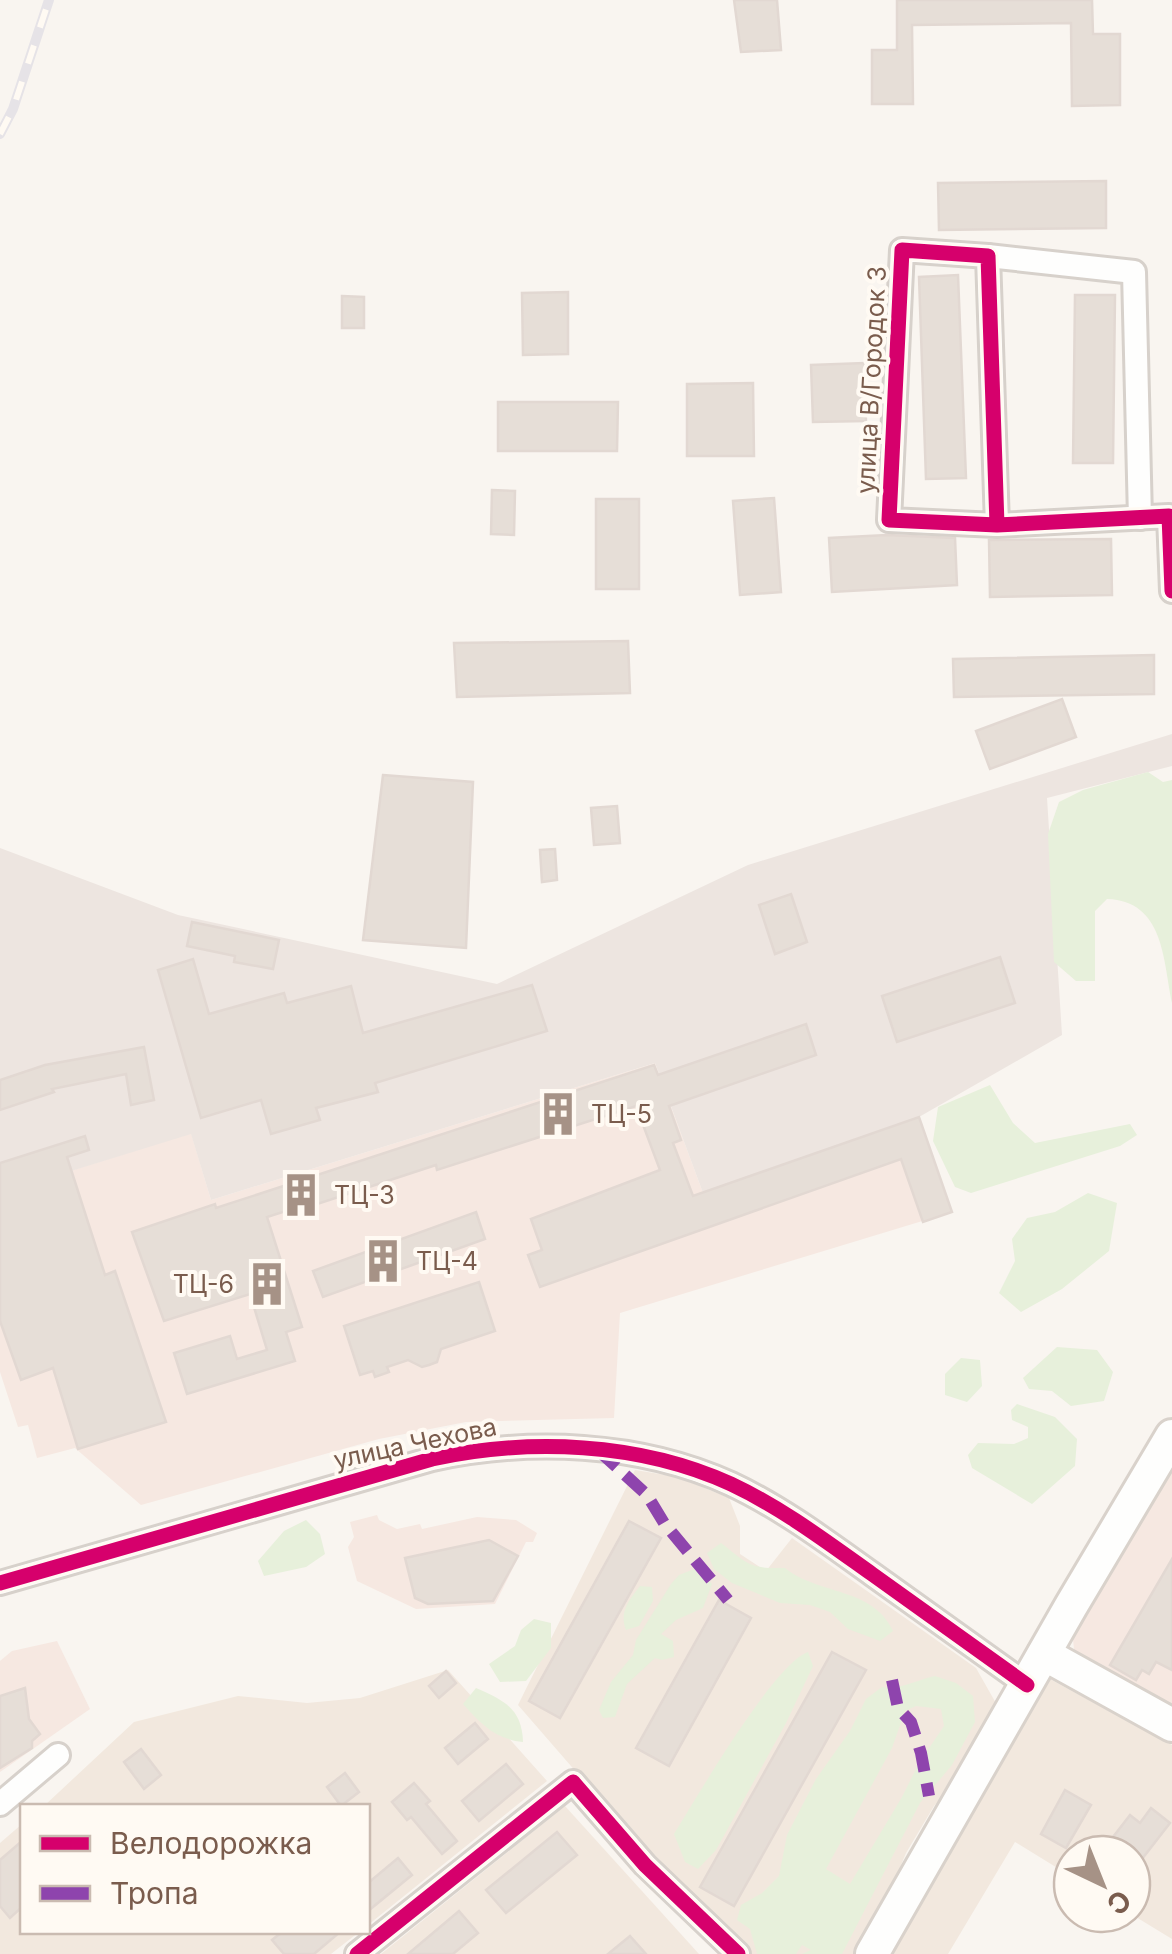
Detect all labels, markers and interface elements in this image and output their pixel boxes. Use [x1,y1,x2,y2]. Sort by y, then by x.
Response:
street label: улица В/Городок 3 [850,265,892,495]
building icon: ТЦ-5 [534,1090,582,1138]
place label: ТЦ-5 [591,1099,652,1129]
building icon: ТЦ-3 [277,1171,325,1219]
place label: ТЦ-3 [334,1180,395,1210]
building icon: ТЦ-4 [359,1237,407,1285]
place label: ТЦ-4 [416,1246,478,1276]
building icon: ТЦ-6 [243,1260,291,1308]
place label: ТЦ-6 [173,1269,234,1299]
street label: улица Чехова [331,1411,499,1475]
legend [20,1804,370,1934]
text: Велодорожка [110,1825,312,1861]
north arrow [1052,1834,1152,1934]
text: Тропа [110,1875,199,1911]
text: С [1100,1883,1138,1922]

